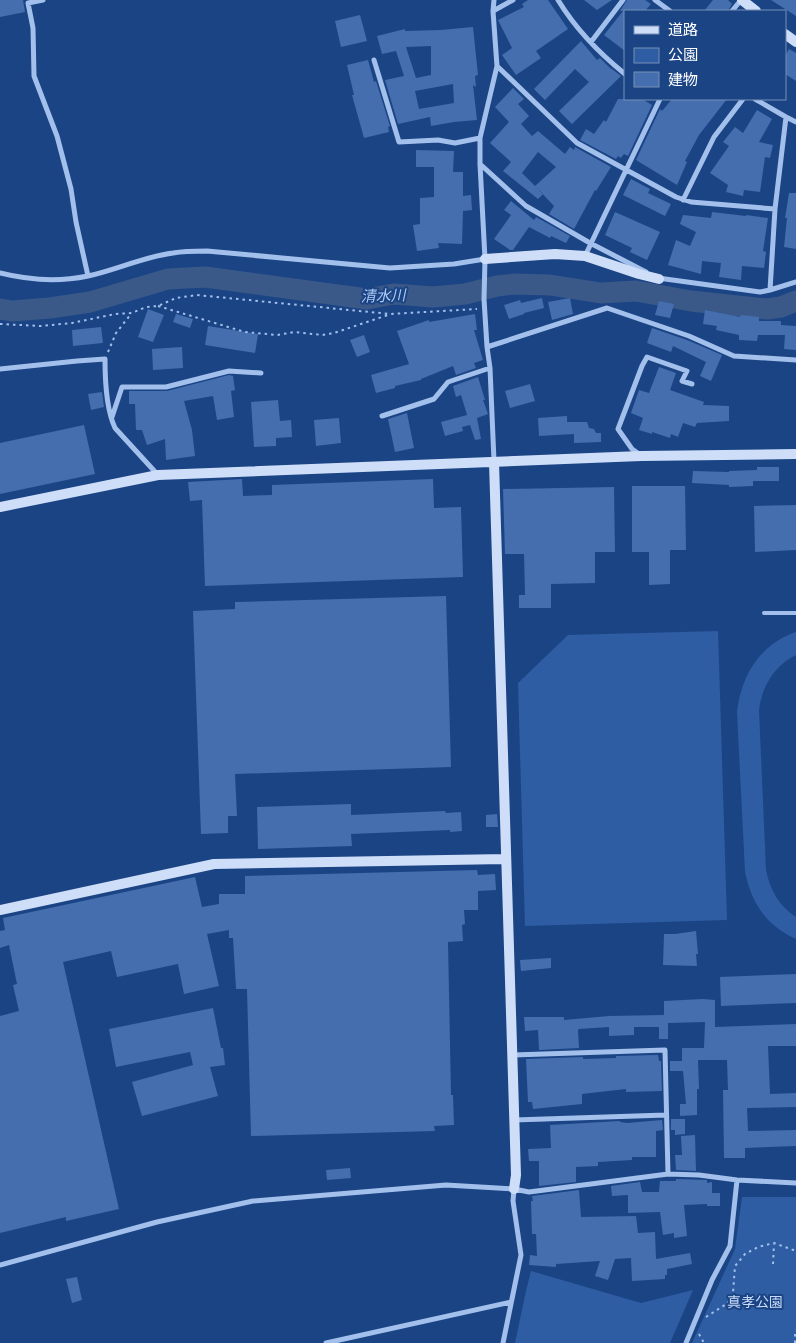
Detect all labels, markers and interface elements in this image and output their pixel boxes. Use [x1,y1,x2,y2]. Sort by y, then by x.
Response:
legend [624,10,786,100]
text: 道路 [668,20,698,40]
text: 公園 [668,45,698,65]
text: 建物 [668,70,698,90]
water label: 清水川 [360,285,408,307]
park label: 真孝公園 [727,1293,783,1312]

